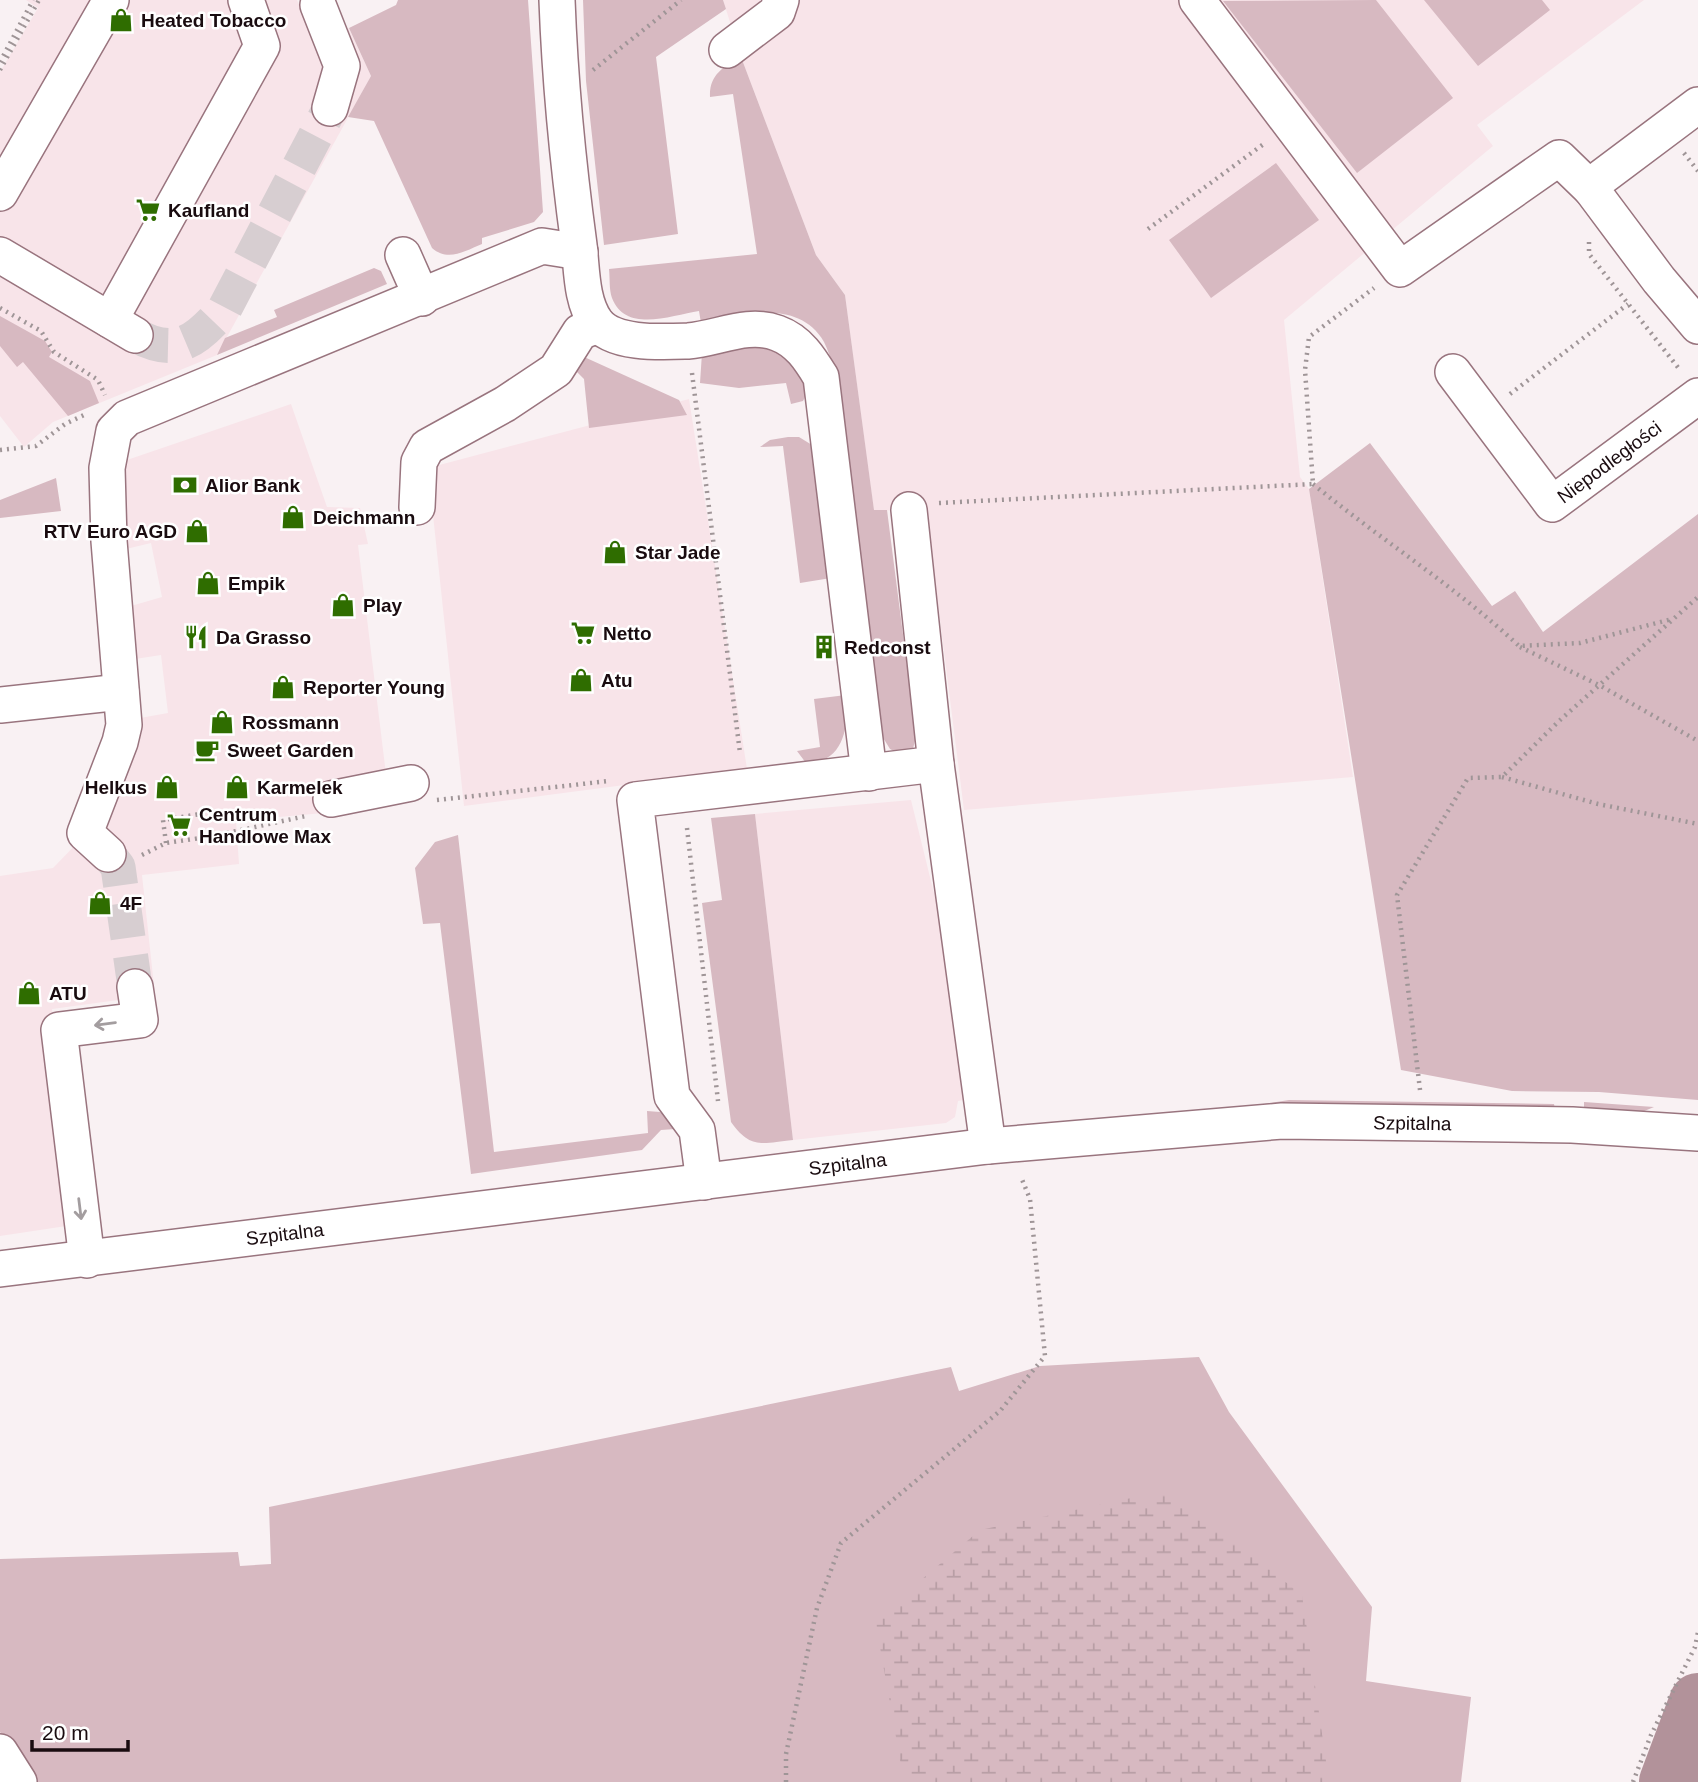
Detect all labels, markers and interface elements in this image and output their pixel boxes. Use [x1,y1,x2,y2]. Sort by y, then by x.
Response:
shop icon: Heated Tobacco [107,6,135,34]
place label: Heated Tobacco [141,10,286,31]
supermarket icon: Kaufland [134,196,162,224]
place label: Kaufland [168,200,249,221]
street label: Niepodległości [1553,417,1665,507]
bank icon: Alior Bank [171,471,199,499]
place label: Alior Bank [205,475,300,496]
shop icon: Deichmann [279,503,307,531]
place label: Deichmann [313,507,415,528]
shop icon: RTV Euro AGD [183,517,211,545]
place label: RTV Euro AGD [44,521,177,542]
shop icon: Star Jade [601,538,629,566]
place label: Star Jade [635,542,721,563]
shop icon: Empik [194,569,222,597]
place label: Empik [228,573,285,594]
shop icon: Play [329,591,357,619]
place label: Play [363,595,403,616]
supermarket icon: Netto [569,619,597,647]
restaurant icon: Da Grasso [182,623,210,651]
place label: Netto [603,623,652,644]
place label: Da Grasso [216,627,311,648]
building icon: Redconst [810,633,838,661]
place label: Redconst [844,637,931,658]
shop icon: Atu [567,666,595,694]
place label: Atu [601,670,633,691]
shop icon: Reporter Young [269,673,297,701]
place label: Reporter Young [303,677,445,698]
shop icon: Rossmann [208,708,236,736]
place label: Rossmann [242,712,339,733]
cafe icon: Sweet Garden [193,736,221,764]
place label: Sweet Garden [227,740,354,761]
shop icon: Helkus [153,773,181,801]
shop icon: Karmelek [223,773,251,801]
place label: Helkus [85,777,147,798]
place label: Karmelek [257,777,343,798]
place label: Centrum Handlowe Max [199,804,331,847]
supermarket icon: Centrum Handlowe Max [165,811,193,839]
shop icon: 4F [86,889,114,917]
place label: 4F [120,893,142,914]
shop icon: ATU [15,979,43,1007]
place label: ATU [49,983,87,1004]
one-way arrow [95,1018,117,1031]
street label: Szpitalna [1373,1112,1452,1134]
street label: Szpitalna [807,1148,888,1179]
one-way arrow [74,1198,87,1220]
street label: Szpitalna [245,1218,325,1249]
scale bar [32,1708,128,1752]
text: 20 m [42,1721,89,1744]

